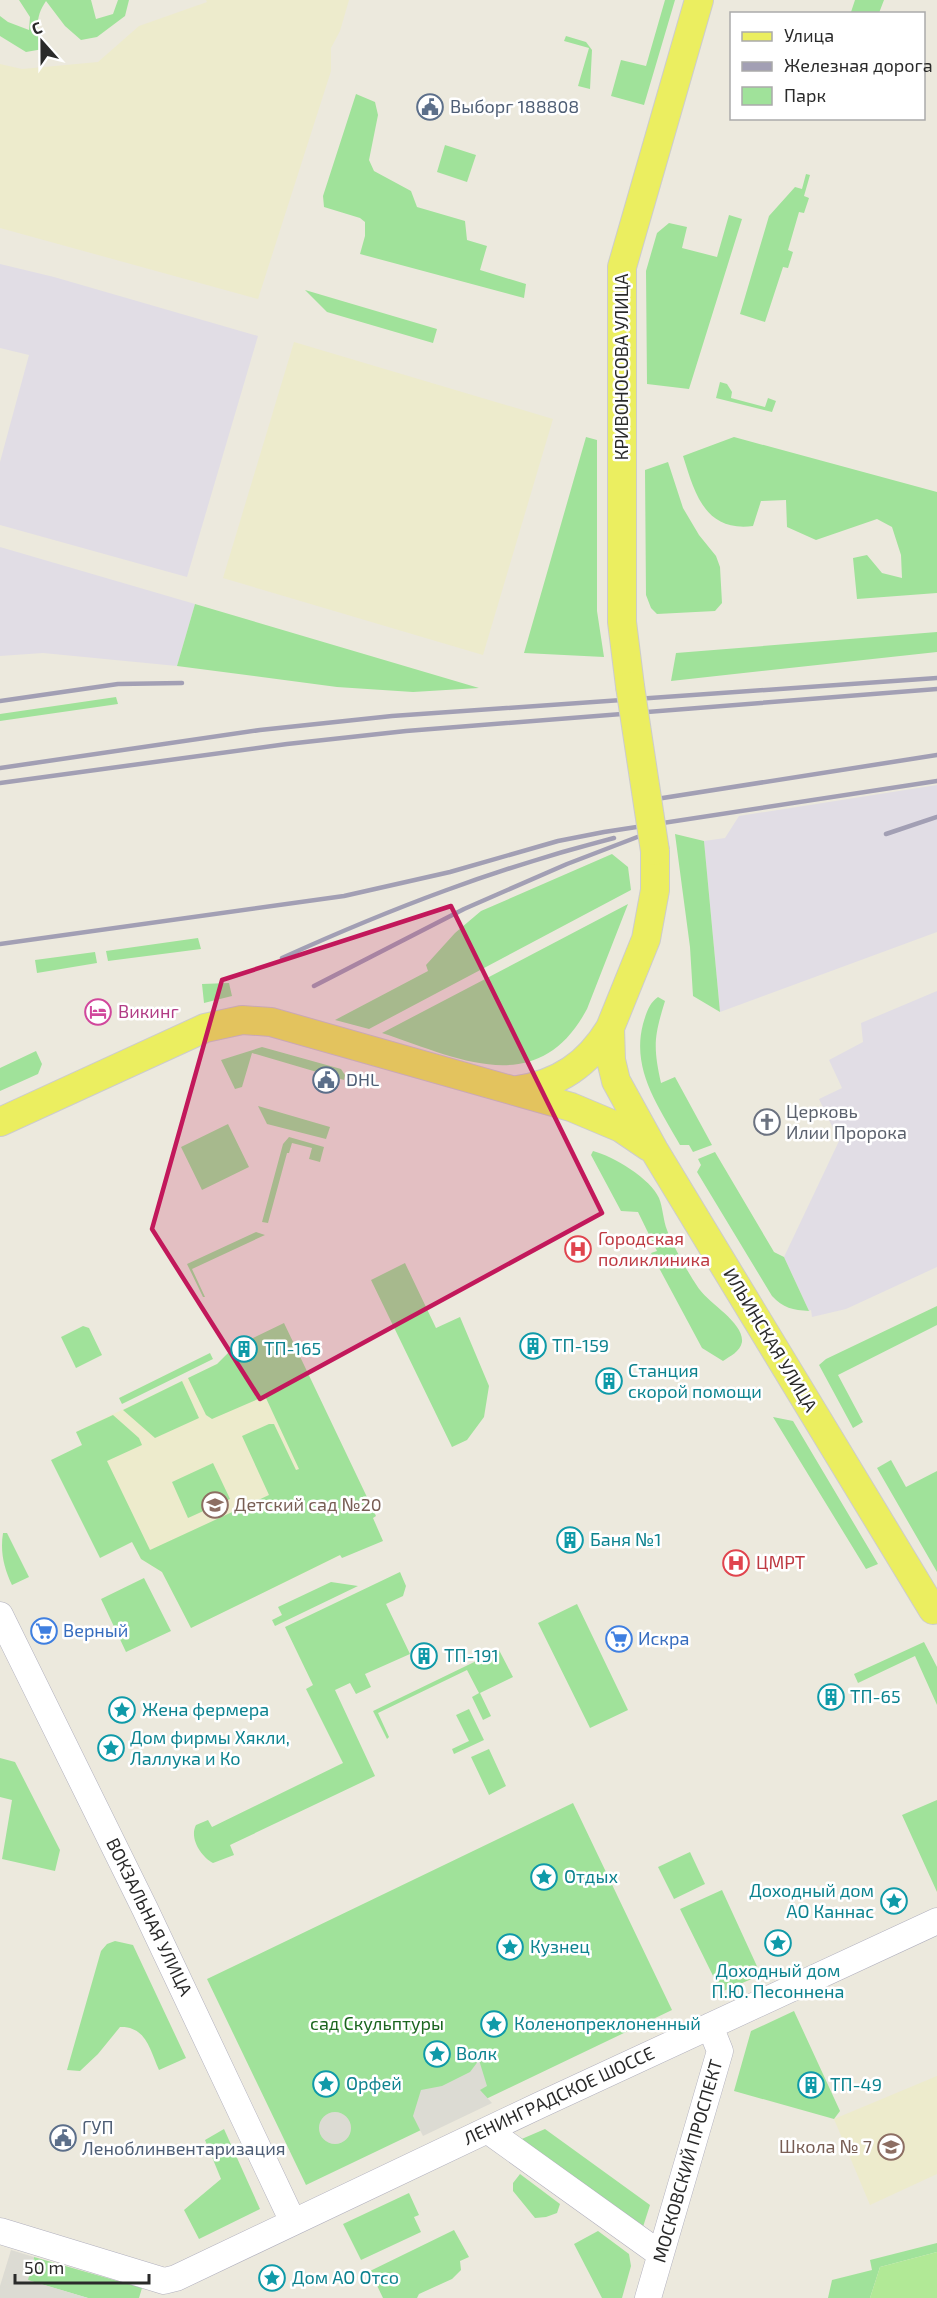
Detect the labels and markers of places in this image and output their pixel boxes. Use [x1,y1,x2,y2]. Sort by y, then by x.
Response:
public building icon: Выборг 188808 [415,92,445,122]
place label: Выборг 188808 [450,95,579,117]
hotel icon: Викинг [83,997,113,1027]
place label: Викинг [118,1000,179,1022]
public building icon: DHL [311,1065,341,1095]
place label: DHL [346,1068,379,1090]
place label: Церковь Илии Пророка [786,1100,907,1143]
church icon: Церковь Илии Пророка [752,1107,782,1137]
place label: Городская поликлиника [598,1227,710,1270]
hospital icon: Городская поликлиника [563,1234,593,1264]
building icon: ТП-159 [518,1331,548,1361]
building icon: ТП-165 [229,1334,259,1364]
place label: ТП-159 [552,1334,609,1356]
place label: ТП-165 [264,1337,321,1359]
place label: Станция скорой помощи [628,1359,762,1402]
building icon: Станция скорой помощи [594,1366,624,1396]
school or university icon: Детский сад №20 [200,1490,230,1520]
place label: Детский сад №20 [234,1493,382,1515]
building icon: Баня №1 [555,1525,585,1555]
place label: Баня №1 [590,1528,661,1550]
hospital icon: ЦМРТ [721,1548,751,1578]
place label: ЦМРТ [756,1551,806,1573]
supermarket icon: Верный [29,1616,59,1646]
place label: Верный [63,1619,128,1641]
supermarket icon: Искра [604,1624,634,1654]
place label: Искра [638,1627,689,1649]
building icon: ТП-191 [409,1641,439,1671]
place label: ТП-191 [444,1644,499,1666]
building icon: ТП-65 [816,1682,846,1712]
place label: ТП-65 [850,1685,901,1707]
place icon: Жена фермера [107,1695,137,1725]
place label: Жена фермера [142,1698,269,1720]
place label: Дом фирмы Хякли, Лаллука и Ко [130,1726,290,1769]
place icon: Дом фирмы Хякли, Лаллука и Ко [96,1733,126,1763]
place icon: Отдых [529,1862,559,1892]
place label: Отдых [564,1865,618,1887]
place label: Доходный дом АО Каннас [749,1879,874,1922]
place icon: Доходный дом АО Каннас [879,1886,909,1916]
place icon: Доходный дом П.Ю. Песоннена [763,1928,793,1958]
place icon: Кузнец [495,1932,525,1962]
place label: Кузнец [530,1935,590,1957]
place label: Доходный дом П.Ю. Песоннена [712,1959,844,2002]
place icon: Коленопреклоненный [479,2009,509,2039]
place label: Коленопреклоненный [514,2012,701,2034]
place icon: Волк [422,2039,452,2069]
place label: Волк [456,2042,497,2064]
place icon: Орфей [311,2069,341,2099]
building icon: ТП-49 [796,2070,826,2100]
place label: Орфей [346,2072,402,2094]
place label: ТП-49 [830,2073,882,2095]
place label: ГУП Леноблинвентаризация [82,2116,286,2159]
public building icon: ГУП Леноблинвентаризация [48,2123,78,2153]
school or university icon: Школа № 7 [876,2132,906,2162]
place label: Школа № 7 [779,2135,872,2157]
place icon: Дом АО Отсо [257,2263,287,2293]
place label: Дом АО Отсо [292,2266,399,2288]

